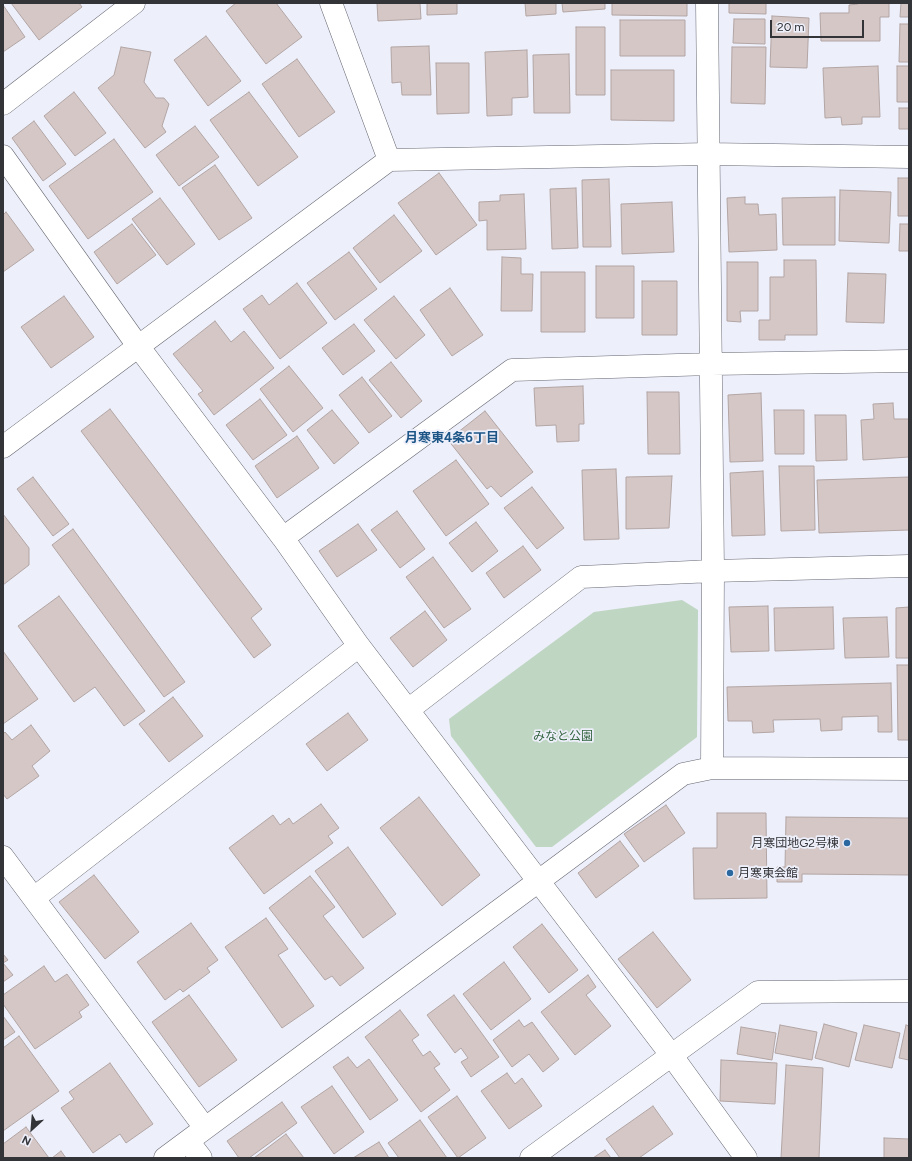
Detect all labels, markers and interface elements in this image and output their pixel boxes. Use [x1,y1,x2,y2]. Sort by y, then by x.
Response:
scale bar [772,12,866,38]
text: 20 m [777,20,805,34]
district label: 月寒東4条6丁目 [405,430,499,446]
park label: みなと公園 [533,729,593,743]
place label: 月寒団地G2号棟 [751,836,839,850]
marker: 月寒団地G2号棟 [842,838,852,848]
place label: 月寒東会館 [738,866,798,880]
marker: 月寒東会館 [725,868,735,878]
north arrow [12,1109,52,1149]
text: N [20,1133,33,1148]

